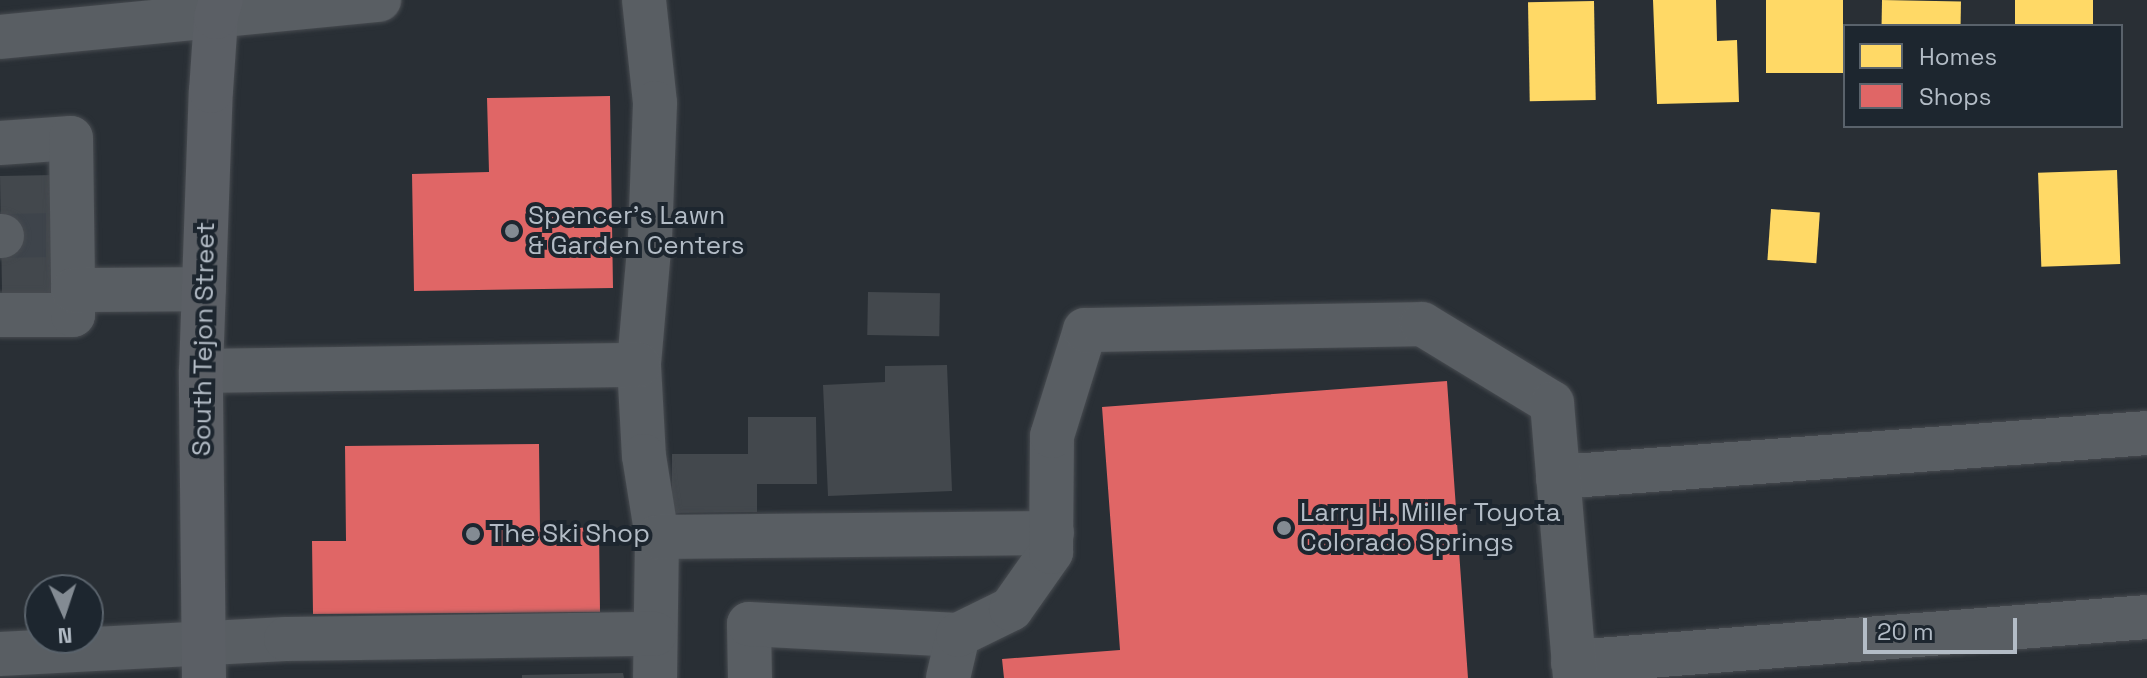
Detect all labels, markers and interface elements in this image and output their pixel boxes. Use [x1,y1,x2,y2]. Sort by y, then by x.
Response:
legend [1843,24,2123,128]
text: Homes [1919,41,1997,72]
text: Shops [1919,81,1991,112]
place label: Spencer’s Lawn & Garden Centers [528,200,744,262]
street label: South Tejon Street [186,221,222,457]
marker: Spencer’s Lawn & Garden Centers [503,222,521,240]
place label: Larry H. Miller Toyota Colorado Springs [1300,497,1562,558]
place label: The Ski Shop [489,518,650,550]
marker: Larry H. Miller Toyota Colorado Springs [1275,519,1293,537]
marker: The Ski Shop [464,525,482,543]
north arrow [24,574,104,654]
scale bar [1867,602,2021,652]
text: 20 m [1877,616,1934,647]
text: N [57,622,73,650]

